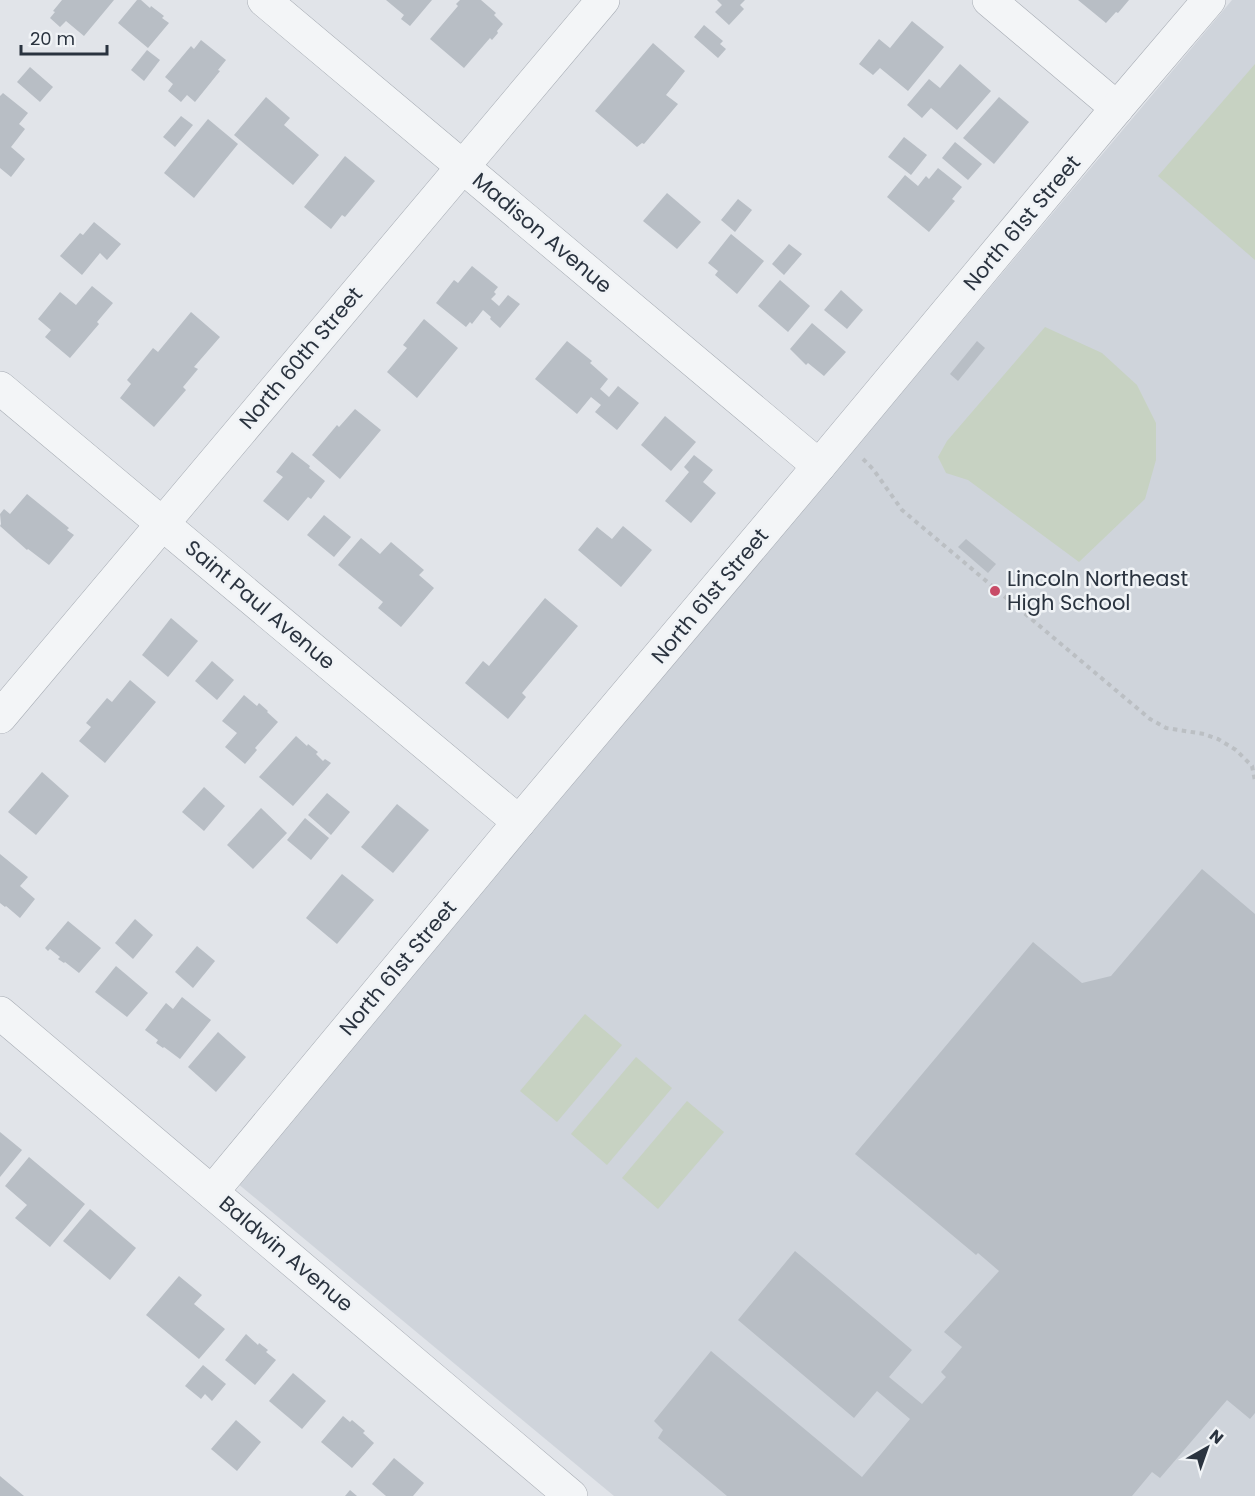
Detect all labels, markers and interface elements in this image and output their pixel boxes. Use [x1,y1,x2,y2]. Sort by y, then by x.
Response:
scale bar [21,18,106,56]
text: 20 m [30,26,75,51]
street label: North 61st Street [956,149,1087,297]
street label: Madison Avenue [466,166,618,300]
street label: North 60th Street [232,280,369,435]
street label: North 61st Street [644,522,775,670]
street label: Saint Paul Avenue [179,533,342,676]
place label: Lincoln Northeast High School [1007,564,1188,617]
marker: Lincoln Northeast High School [988,584,1002,598]
street label: North 61st Street [332,894,463,1042]
street label: Baldwin Avenue [213,1189,359,1318]
north arrow [1177,1418,1237,1478]
text: N [1204,1424,1228,1450]

